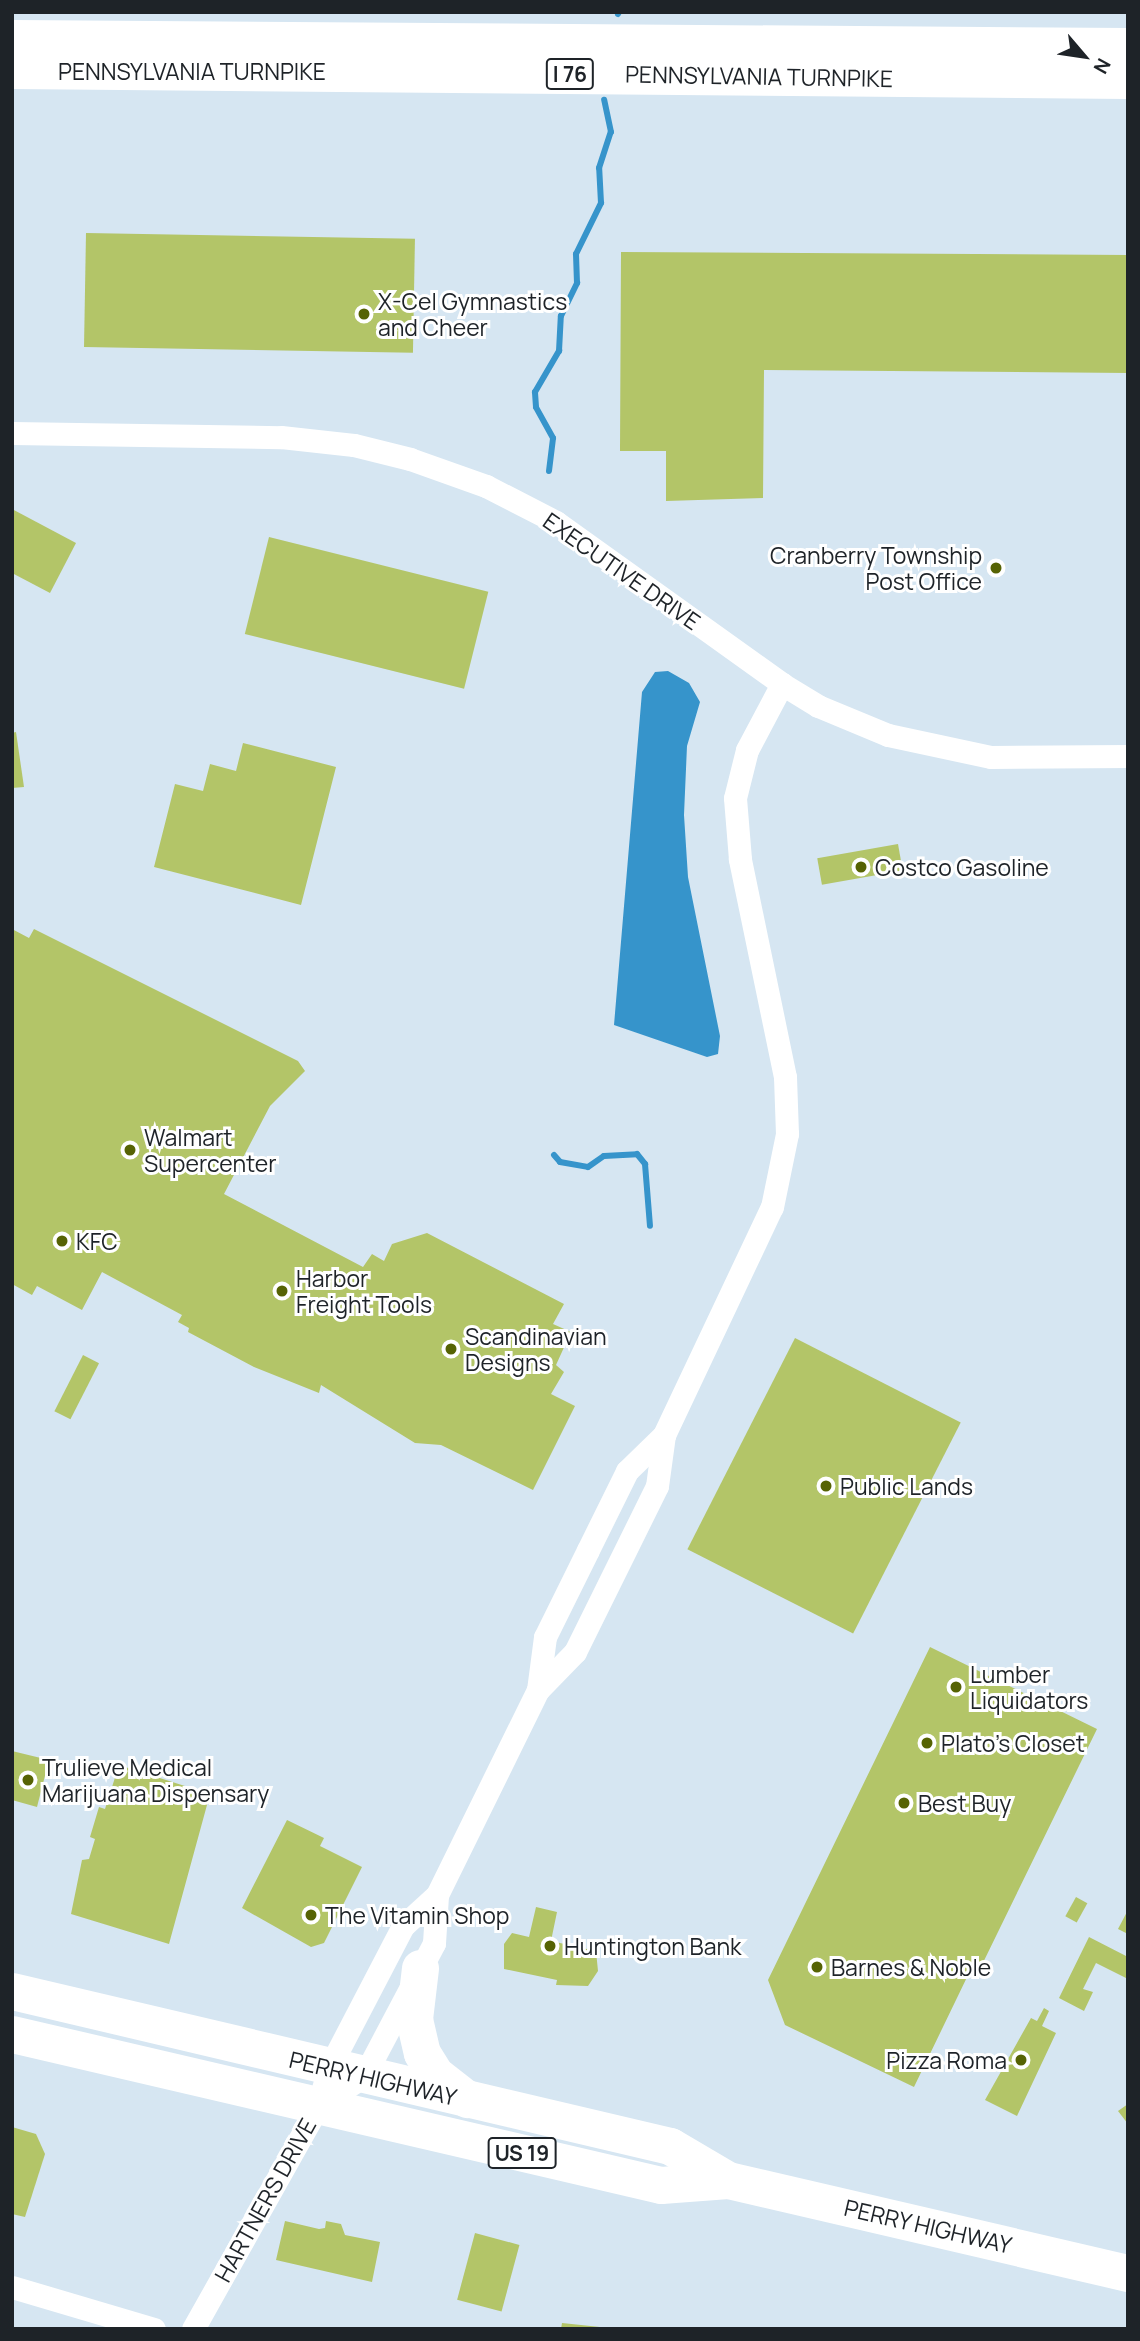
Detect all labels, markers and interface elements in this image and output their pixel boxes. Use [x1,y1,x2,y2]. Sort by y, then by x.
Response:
north arrow [1049,21,1119,91]
text: N [1088,54,1117,78]
road number: I 76 [546,56,594,92]
street label: PENNSYLVANIA TURNPIKE [58,57,326,85]
street label: PENNSYLVANIA TURNPIKE [625,60,893,92]
place label: X-Cel Gymnastics and Cheer [378,287,567,341]
marker: X-Cel Gymnastics and Cheer [356,306,372,322]
street label: EXECUTIVE DRIVE [538,507,706,635]
place label: Cranberry Township Post Office [770,541,982,595]
marker: Cranberry Township Post Office [988,560,1004,576]
place label: Costco Gasoline [875,853,1049,881]
marker: Costco Gasoline [853,859,869,875]
place label: Walmart Supercenter [144,1123,277,1177]
marker: Walmart Supercenter [122,1142,138,1158]
place label: KFC [76,1227,118,1255]
marker: KFC [54,1233,70,1249]
place label: Harbor Freight Tools [296,1264,432,1318]
marker: Harbor Freight Tools [274,1283,290,1299]
place label: Scandinavian Designs [465,1322,607,1376]
marker: Scandinavian Designs [443,1341,459,1357]
place label: Public Lands [840,1472,973,1500]
marker: Public Lands [818,1478,834,1494]
place label: Lumber Liquidators [970,1660,1088,1714]
marker: Lumber Liquidators [948,1679,964,1695]
place label: Plato's Closet [941,1729,1084,1757]
marker: Plato's Closet [919,1735,935,1751]
place label: Trulieve Medical Marijuana Dispensary [42,1753,269,1807]
marker: Trulieve Medical Marijuana Dispensary [20,1772,36,1788]
place label: Best Buy [918,1789,1011,1817]
marker: Best Buy [896,1795,912,1811]
place label: The Vitamin Shop [325,1901,509,1929]
marker: The Vitamin Shop [303,1907,319,1923]
place label: Huntington Bank [564,1932,741,1960]
marker: Huntington Bank [542,1938,558,1954]
place label: Barnes & Noble [831,1953,991,1981]
marker: Barnes & Noble [809,1959,825,1975]
street label: PERRY HIGHWAY [286,2045,460,2111]
place label: Pizza Roma [886,2046,1007,2074]
marker: Pizza Roma [1013,2052,1029,2068]
street label: HARTNERS DRIVE [209,2113,321,2287]
road number: US 19 [487,2136,557,2170]
street label: PERRY HIGHWAY [841,2193,1015,2259]

